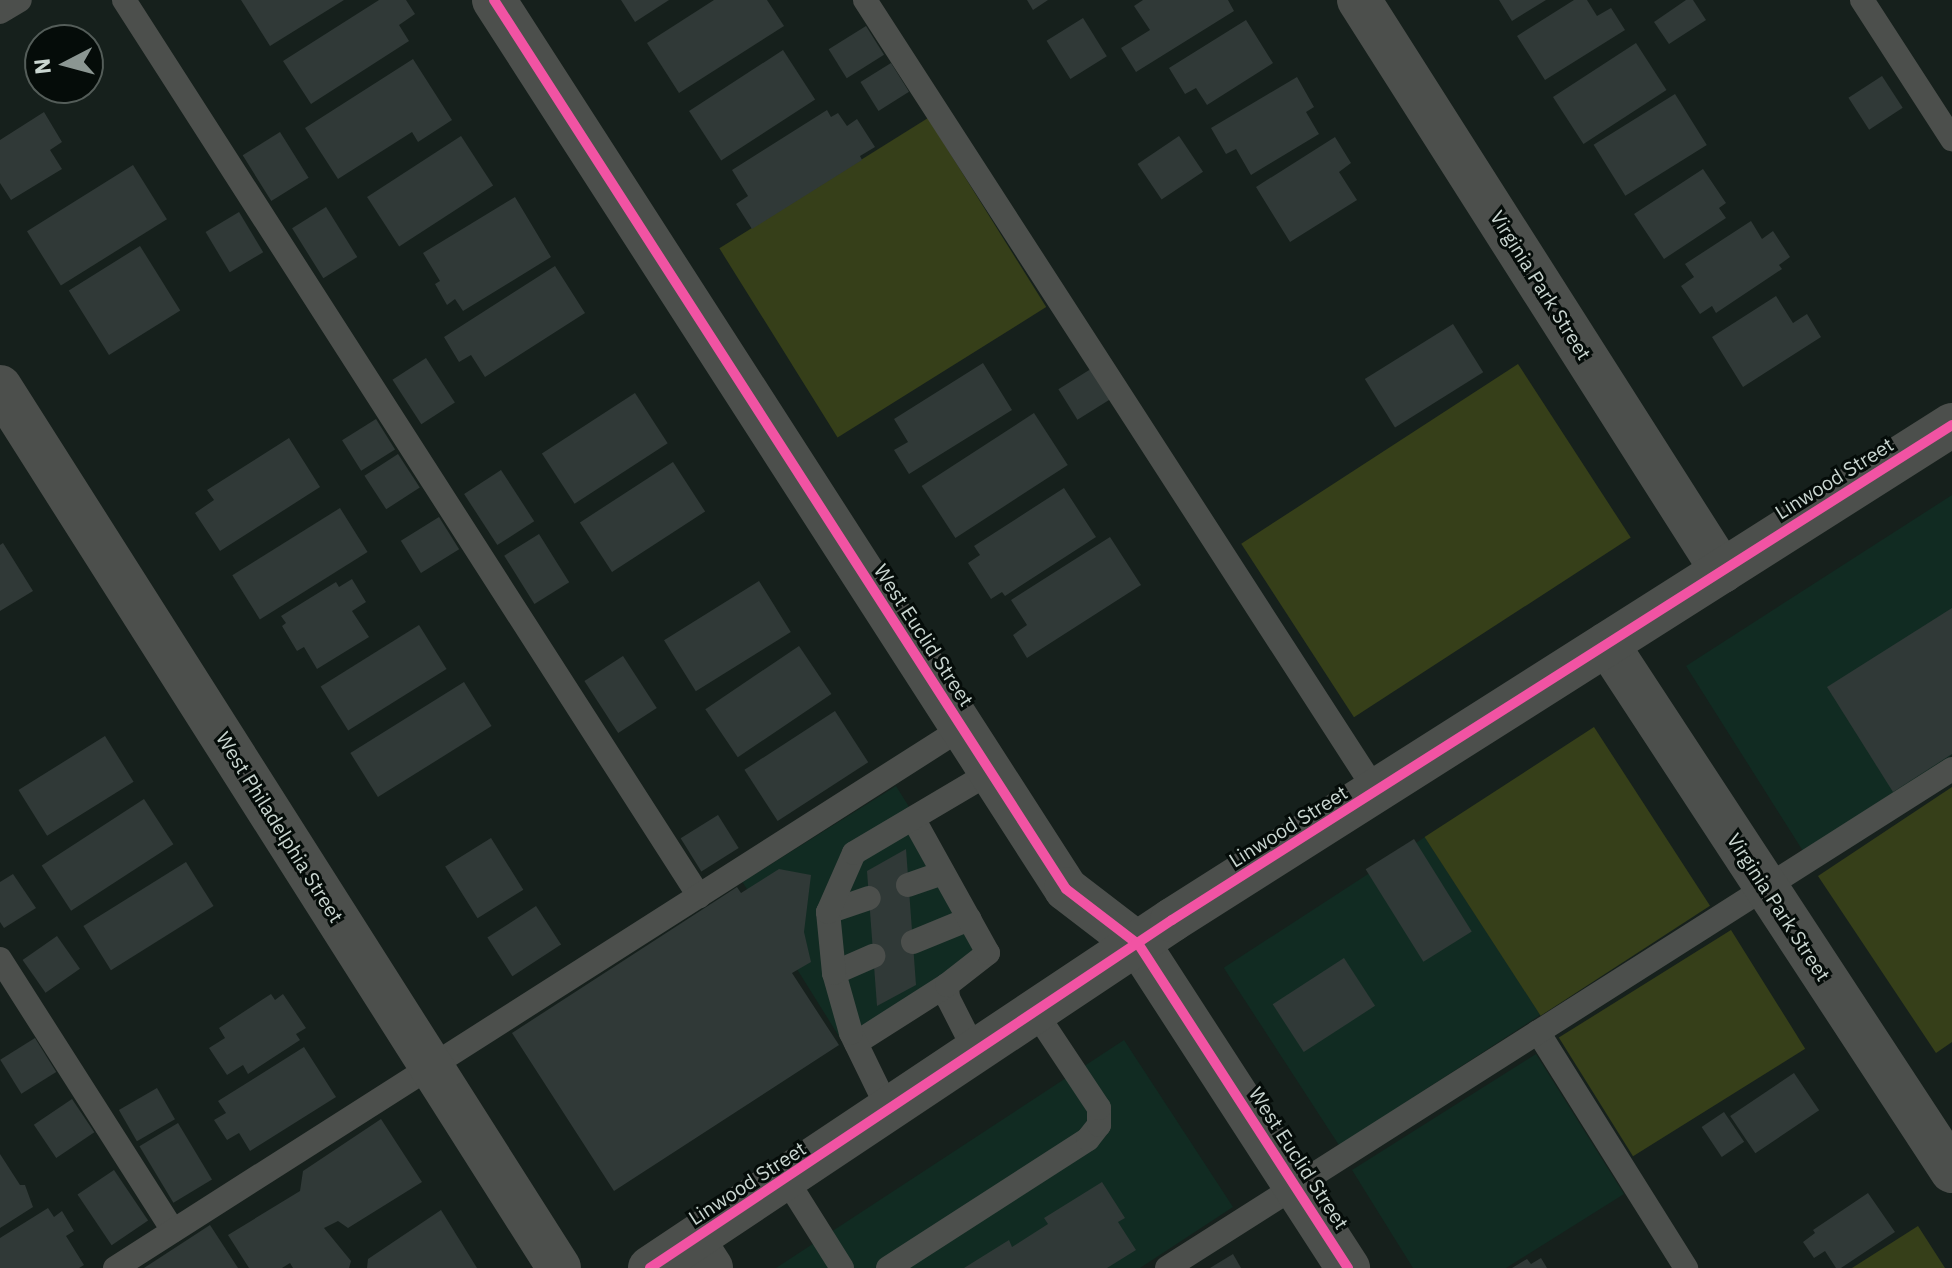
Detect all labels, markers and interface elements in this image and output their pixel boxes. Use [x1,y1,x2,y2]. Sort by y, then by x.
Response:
north arrow [24,24,104,104]
text: N [26,57,57,76]
street label: Virginia Park Street [1485,206,1597,364]
street label: Linwood Street [1770,432,1898,524]
street label: West Euclid Street [869,559,979,711]
street label: West Philadelphia Street [211,727,349,927]
street label: Linwood Street [1224,780,1352,872]
street label: Virginia Park Street [1722,829,1836,985]
street label: West Euclid Street [1244,1082,1354,1234]
street label: Linwood Street [684,1136,810,1230]

